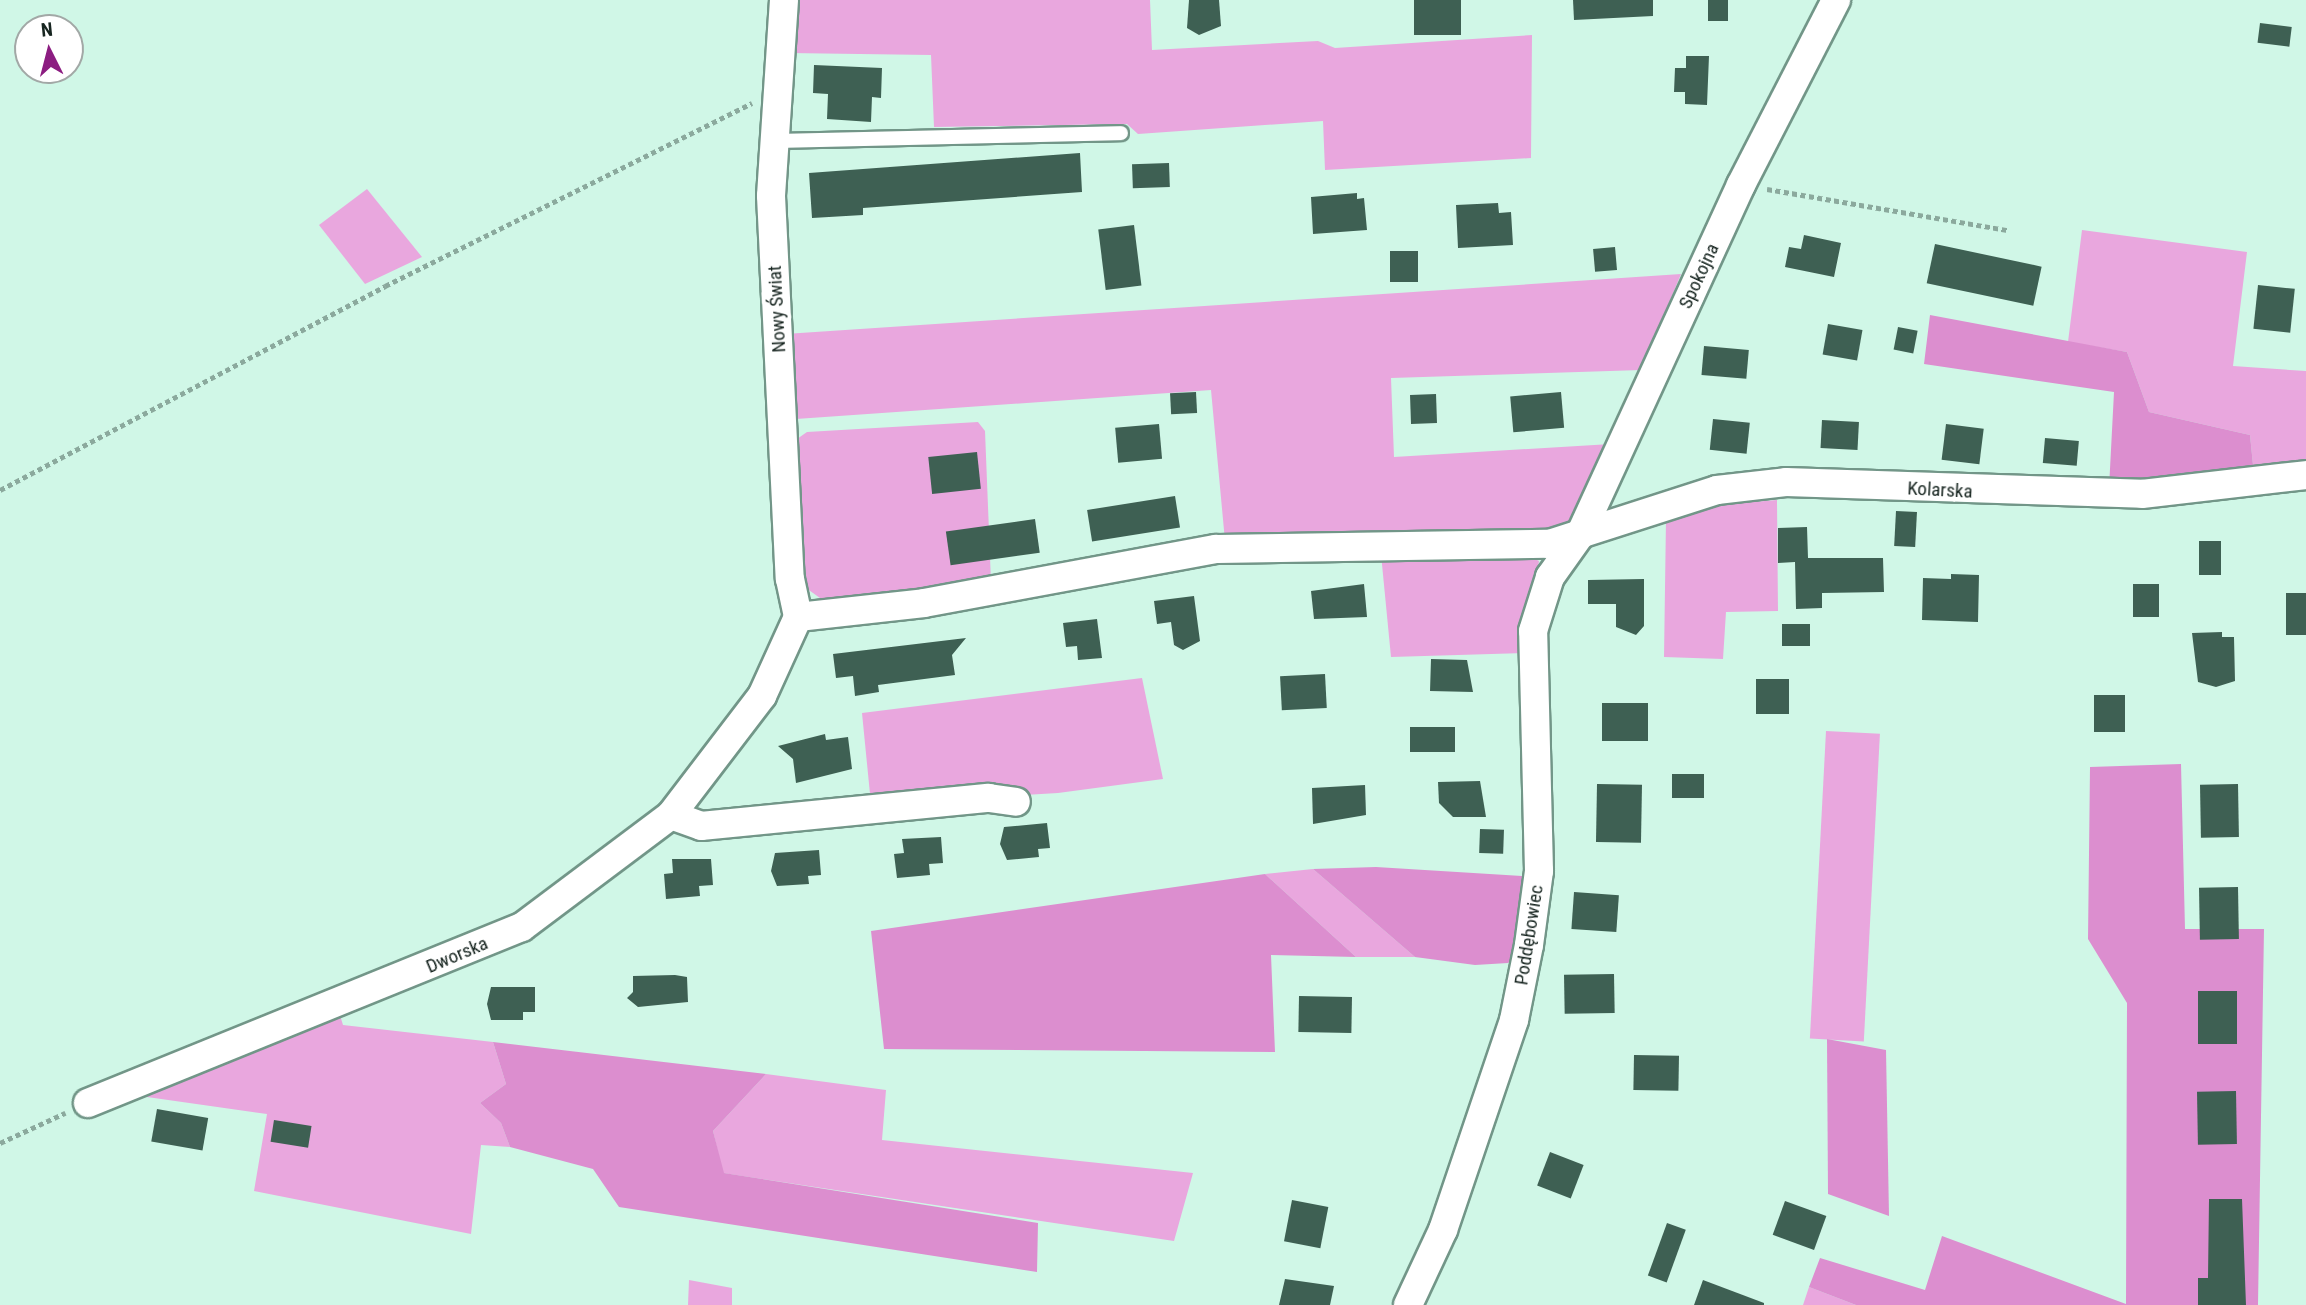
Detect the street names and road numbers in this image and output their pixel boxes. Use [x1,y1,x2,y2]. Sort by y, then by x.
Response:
street label: Spokojna [1674,240,1724,312]
street label: Nowy Świat [763,265,791,353]
street label: Kolarska [1907,477,1973,503]
street label: Poddębowiec [1510,883,1548,987]
street label: Dworska [423,932,491,978]

